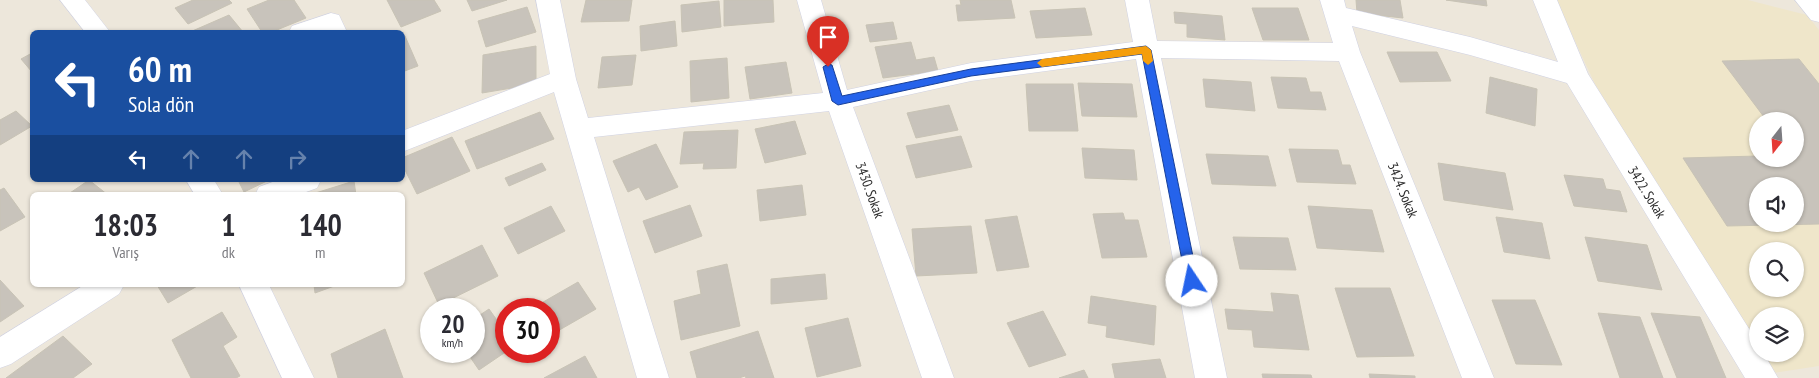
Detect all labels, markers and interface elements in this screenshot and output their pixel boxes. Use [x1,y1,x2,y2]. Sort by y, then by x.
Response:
pin [807,16,849,67]
icon: arrive [814,23,842,51]
text: 60 m [128,46,192,92]
icon: left [45,50,110,115]
text: Sola dön [128,90,194,118]
north arrow [1749,112,1804,168]
map controls [1749,112,1804,362]
icon: left [124,145,152,173]
icon: ahead [177,145,205,173]
icon: ahead [230,145,258,173]
icon: right [283,145,311,173]
street label: 3430. Sokak [852,160,889,221]
street label: 3424. Sokak [1384,160,1422,221]
street label: 3422. Sokak [1624,163,1670,222]
button: sound [1749,177,1804,232]
text: 18:03 [93,205,158,244]
text: 1 [221,205,236,244]
text: 140 [299,205,342,244]
text: Varış [112,242,139,262]
text: dk [222,242,235,262]
text: m [315,242,325,262]
button: search [1749,242,1804,297]
position arrow [1165,254,1217,306]
speed limit sign: 30 [495,298,560,363]
button: layers [1749,307,1804,362]
text: 20 [441,308,464,340]
text: km/h [442,335,463,350]

